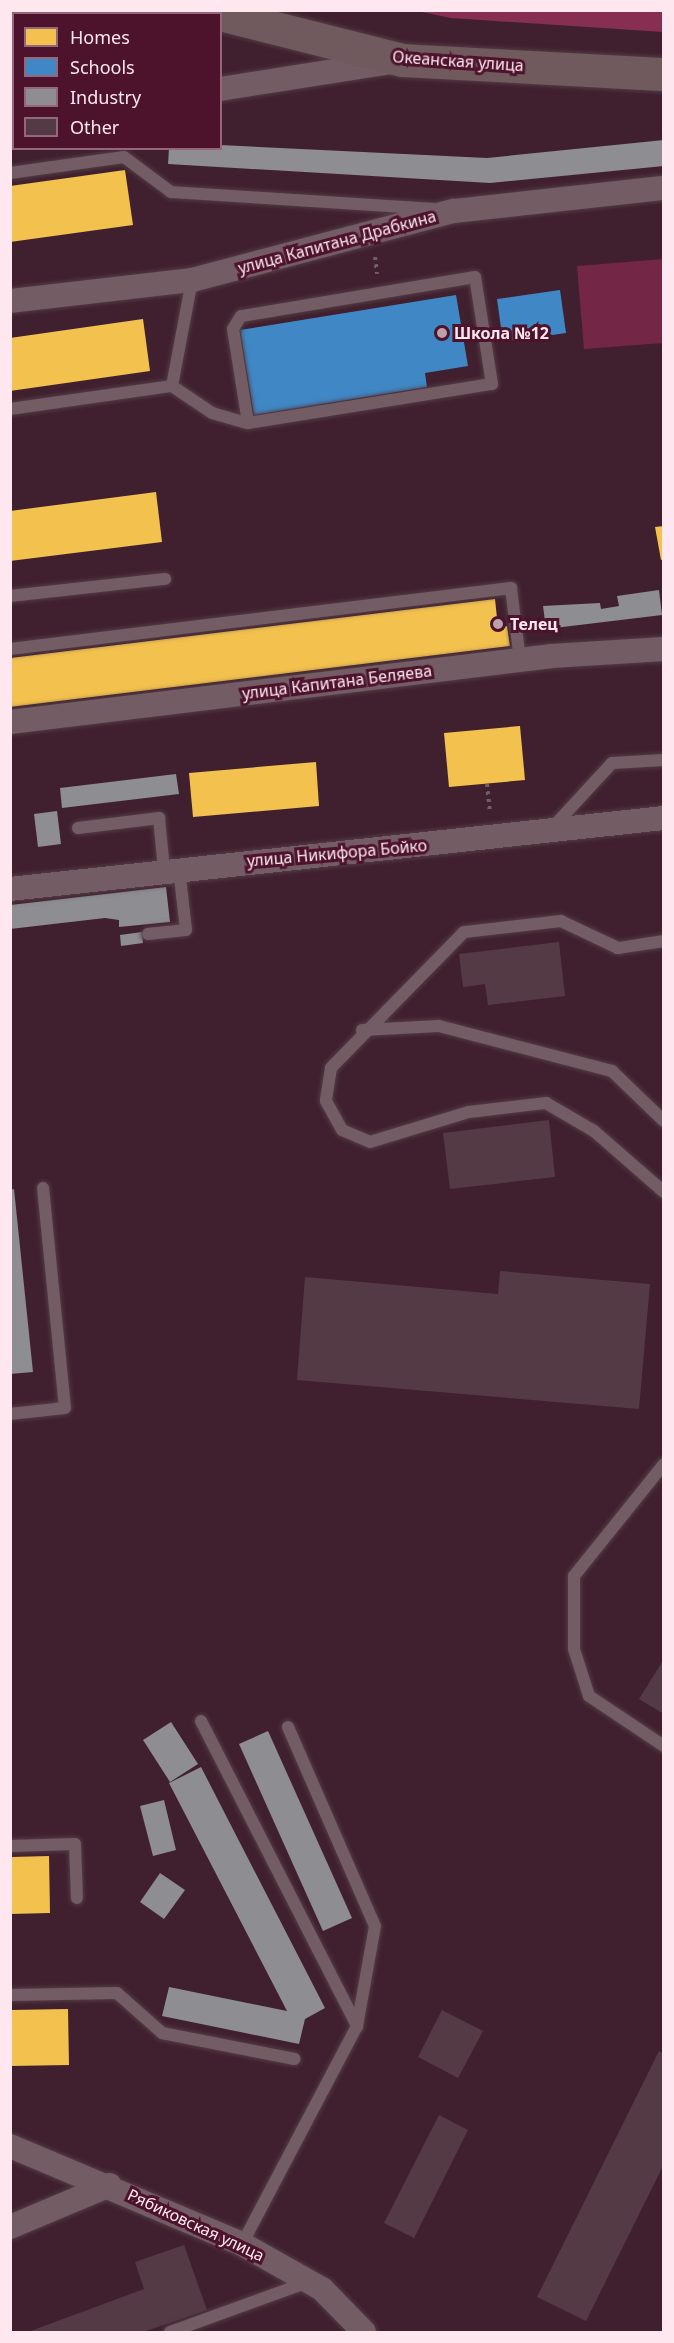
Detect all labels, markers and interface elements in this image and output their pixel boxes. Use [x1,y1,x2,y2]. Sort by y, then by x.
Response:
legend [12,12,222,150]
text: Homes [70,25,130,49]
street label: Океанская улица [392,47,524,75]
text: Schools [70,55,135,79]
text: Industry [70,85,141,109]
text: Other [70,115,119,139]
street label: улица Капитана Драбкина [236,206,438,278]
place label: Школа №12 [454,323,549,343]
marker: Школа №12 [435,326,449,340]
place label: Телец [510,614,558,634]
marker: Телец [491,617,505,631]
street label: улица Капитана Беляева [241,661,433,703]
street label: улица Никифора Бойко [246,836,428,870]
street label: Рябиковская улица [125,2185,267,2265]

